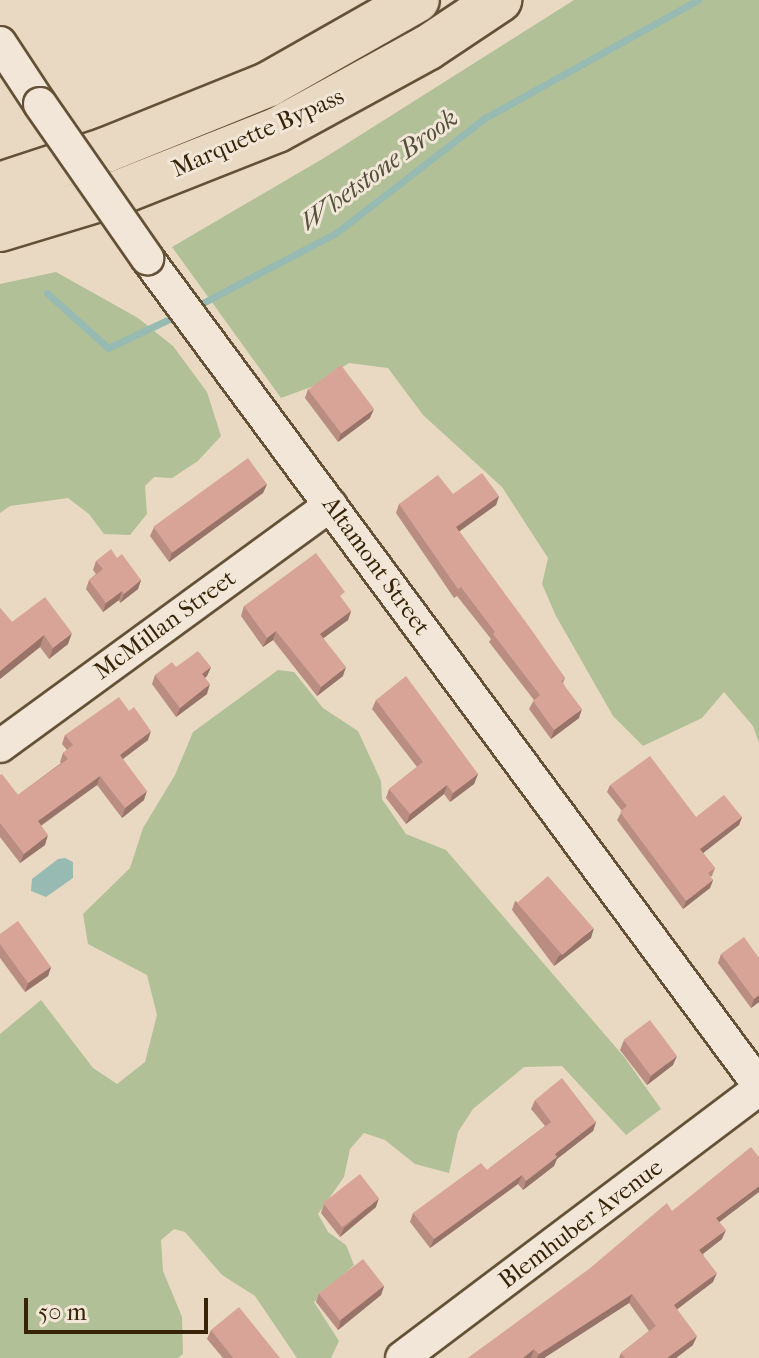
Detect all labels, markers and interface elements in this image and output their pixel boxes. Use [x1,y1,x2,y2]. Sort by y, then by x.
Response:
street label: Marquette Bypass [167,82,349,184]
water label: Whetstone Brook [294,102,464,238]
street label: Altamont Street [316,491,436,641]
street label: McMillan Street [89,564,241,686]
street label: Blemhuber Avenue [493,1153,669,1295]
scale bar [28,1282,212,1332]
text: 50 m [38,1298,87,1326]

